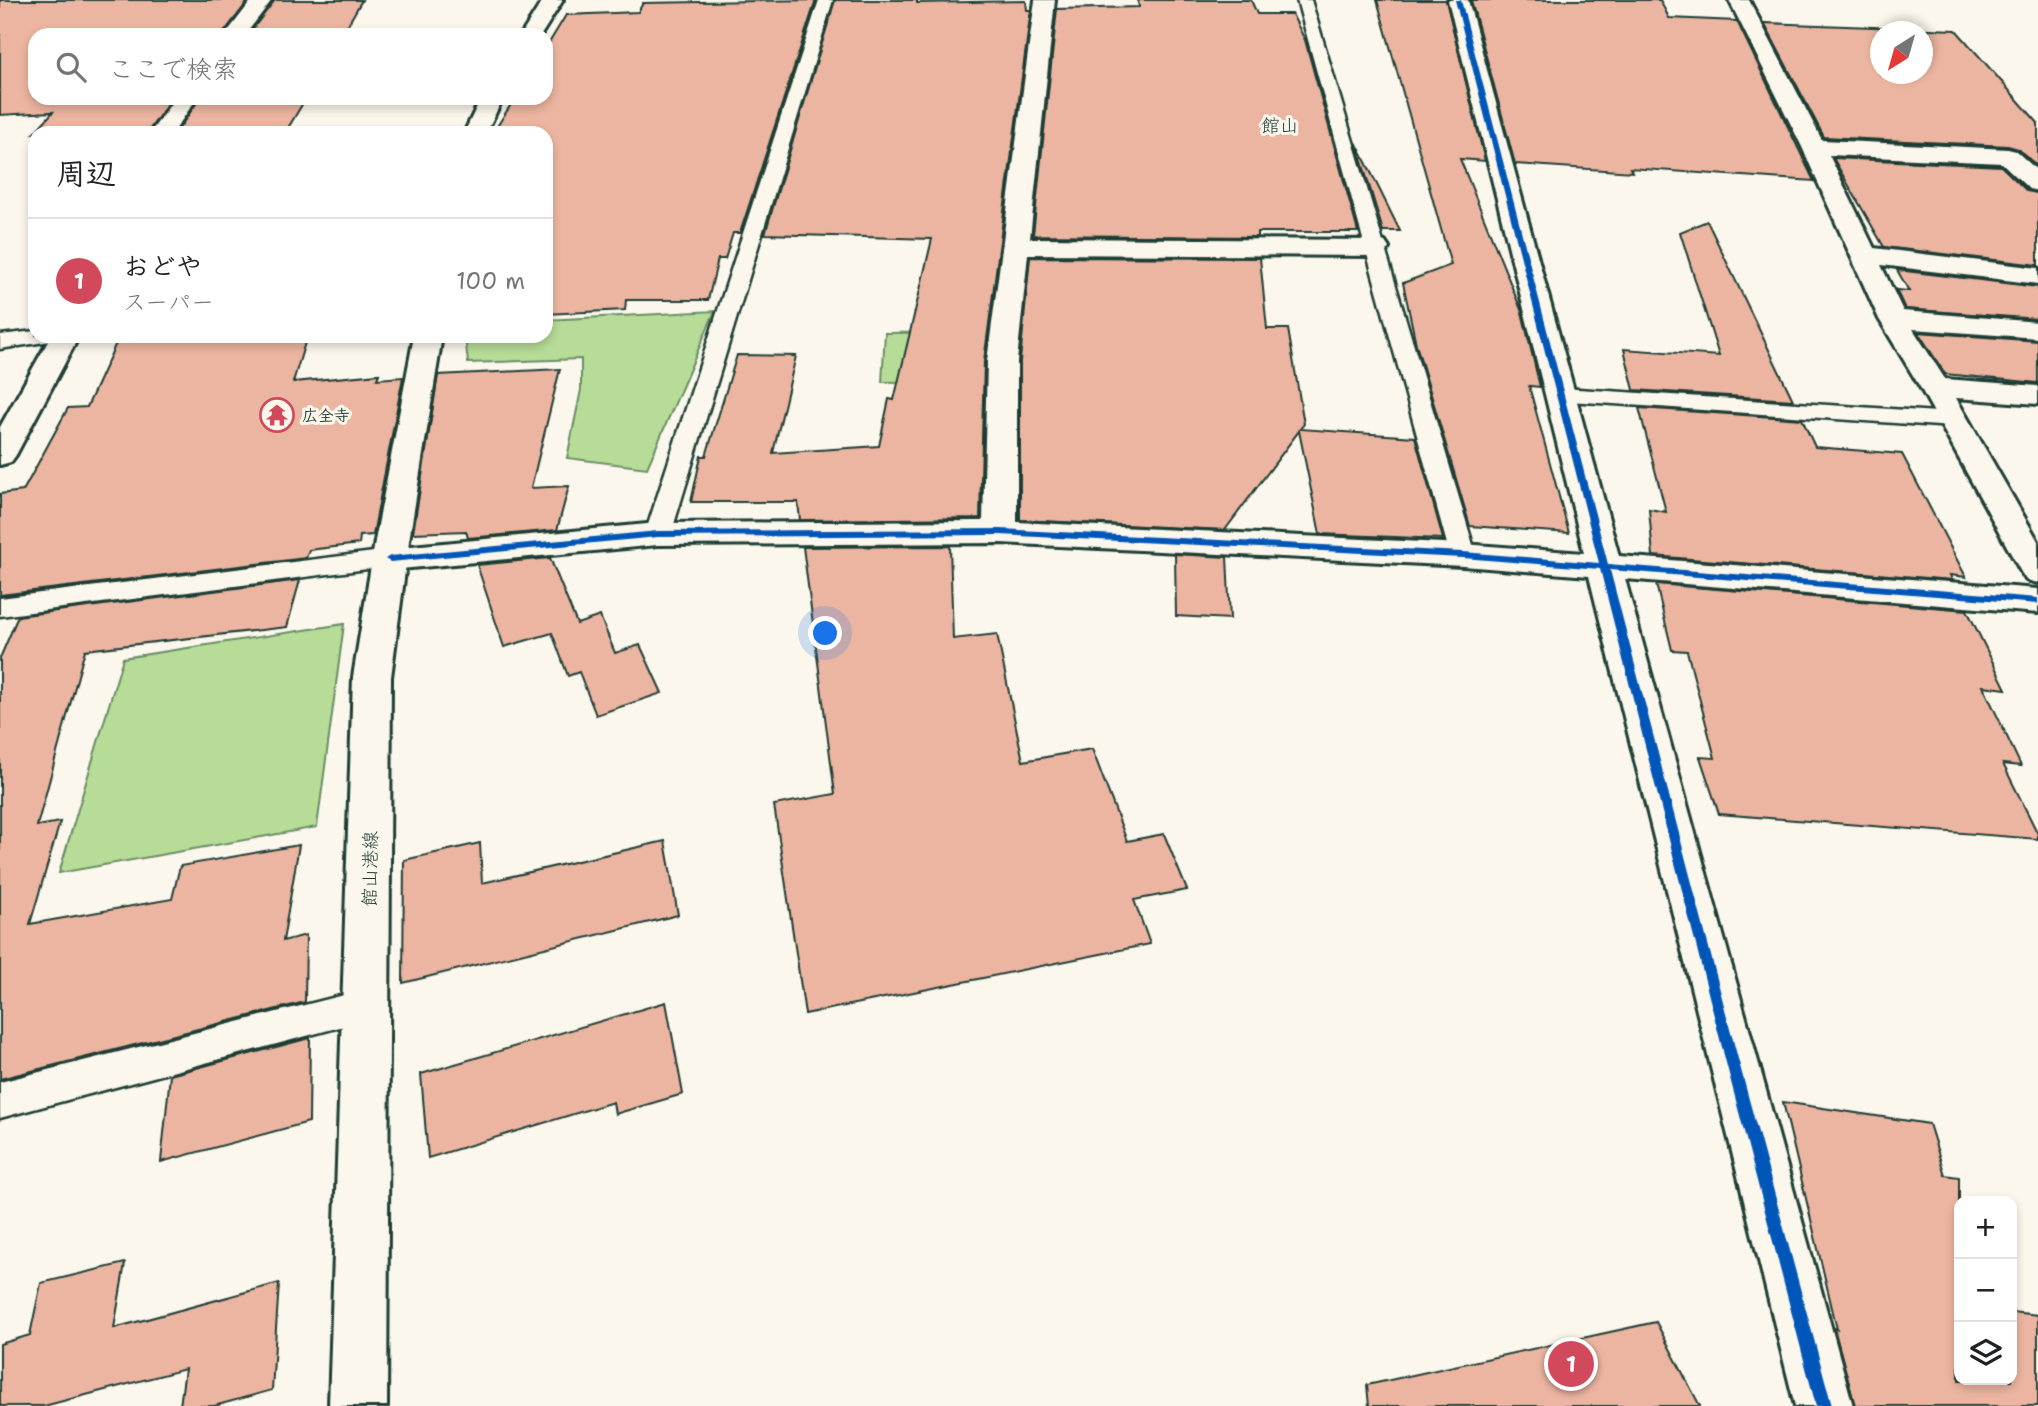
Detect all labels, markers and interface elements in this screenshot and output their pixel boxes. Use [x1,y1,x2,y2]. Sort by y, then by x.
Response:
north arrow [1870,21,1933,84]
search box [28,28,553,105]
icon: search [52,48,90,86]
text: ここで検索 [108,51,238,86]
district label: 館山 [1261,113,1299,138]
text: 周辺 [56,153,116,194]
text: おどや [123,248,202,283]
text: 1 [74,266,84,296]
text: 100 m [456,266,525,296]
text: スーパー [123,287,214,317]
temple icon: 広全寺 [258,396,296,434]
place label: 広全寺 [302,405,350,426]
your location [808,616,842,650]
street label: 館山港線 [357,831,383,907]
map controls [1954,1196,2017,1385]
button: + [1954,1196,2017,1259]
button: − [1954,1259,2017,1322]
button: layers [1954,1322,2017,1385]
pin: 1 [1548,1338,1594,1390]

